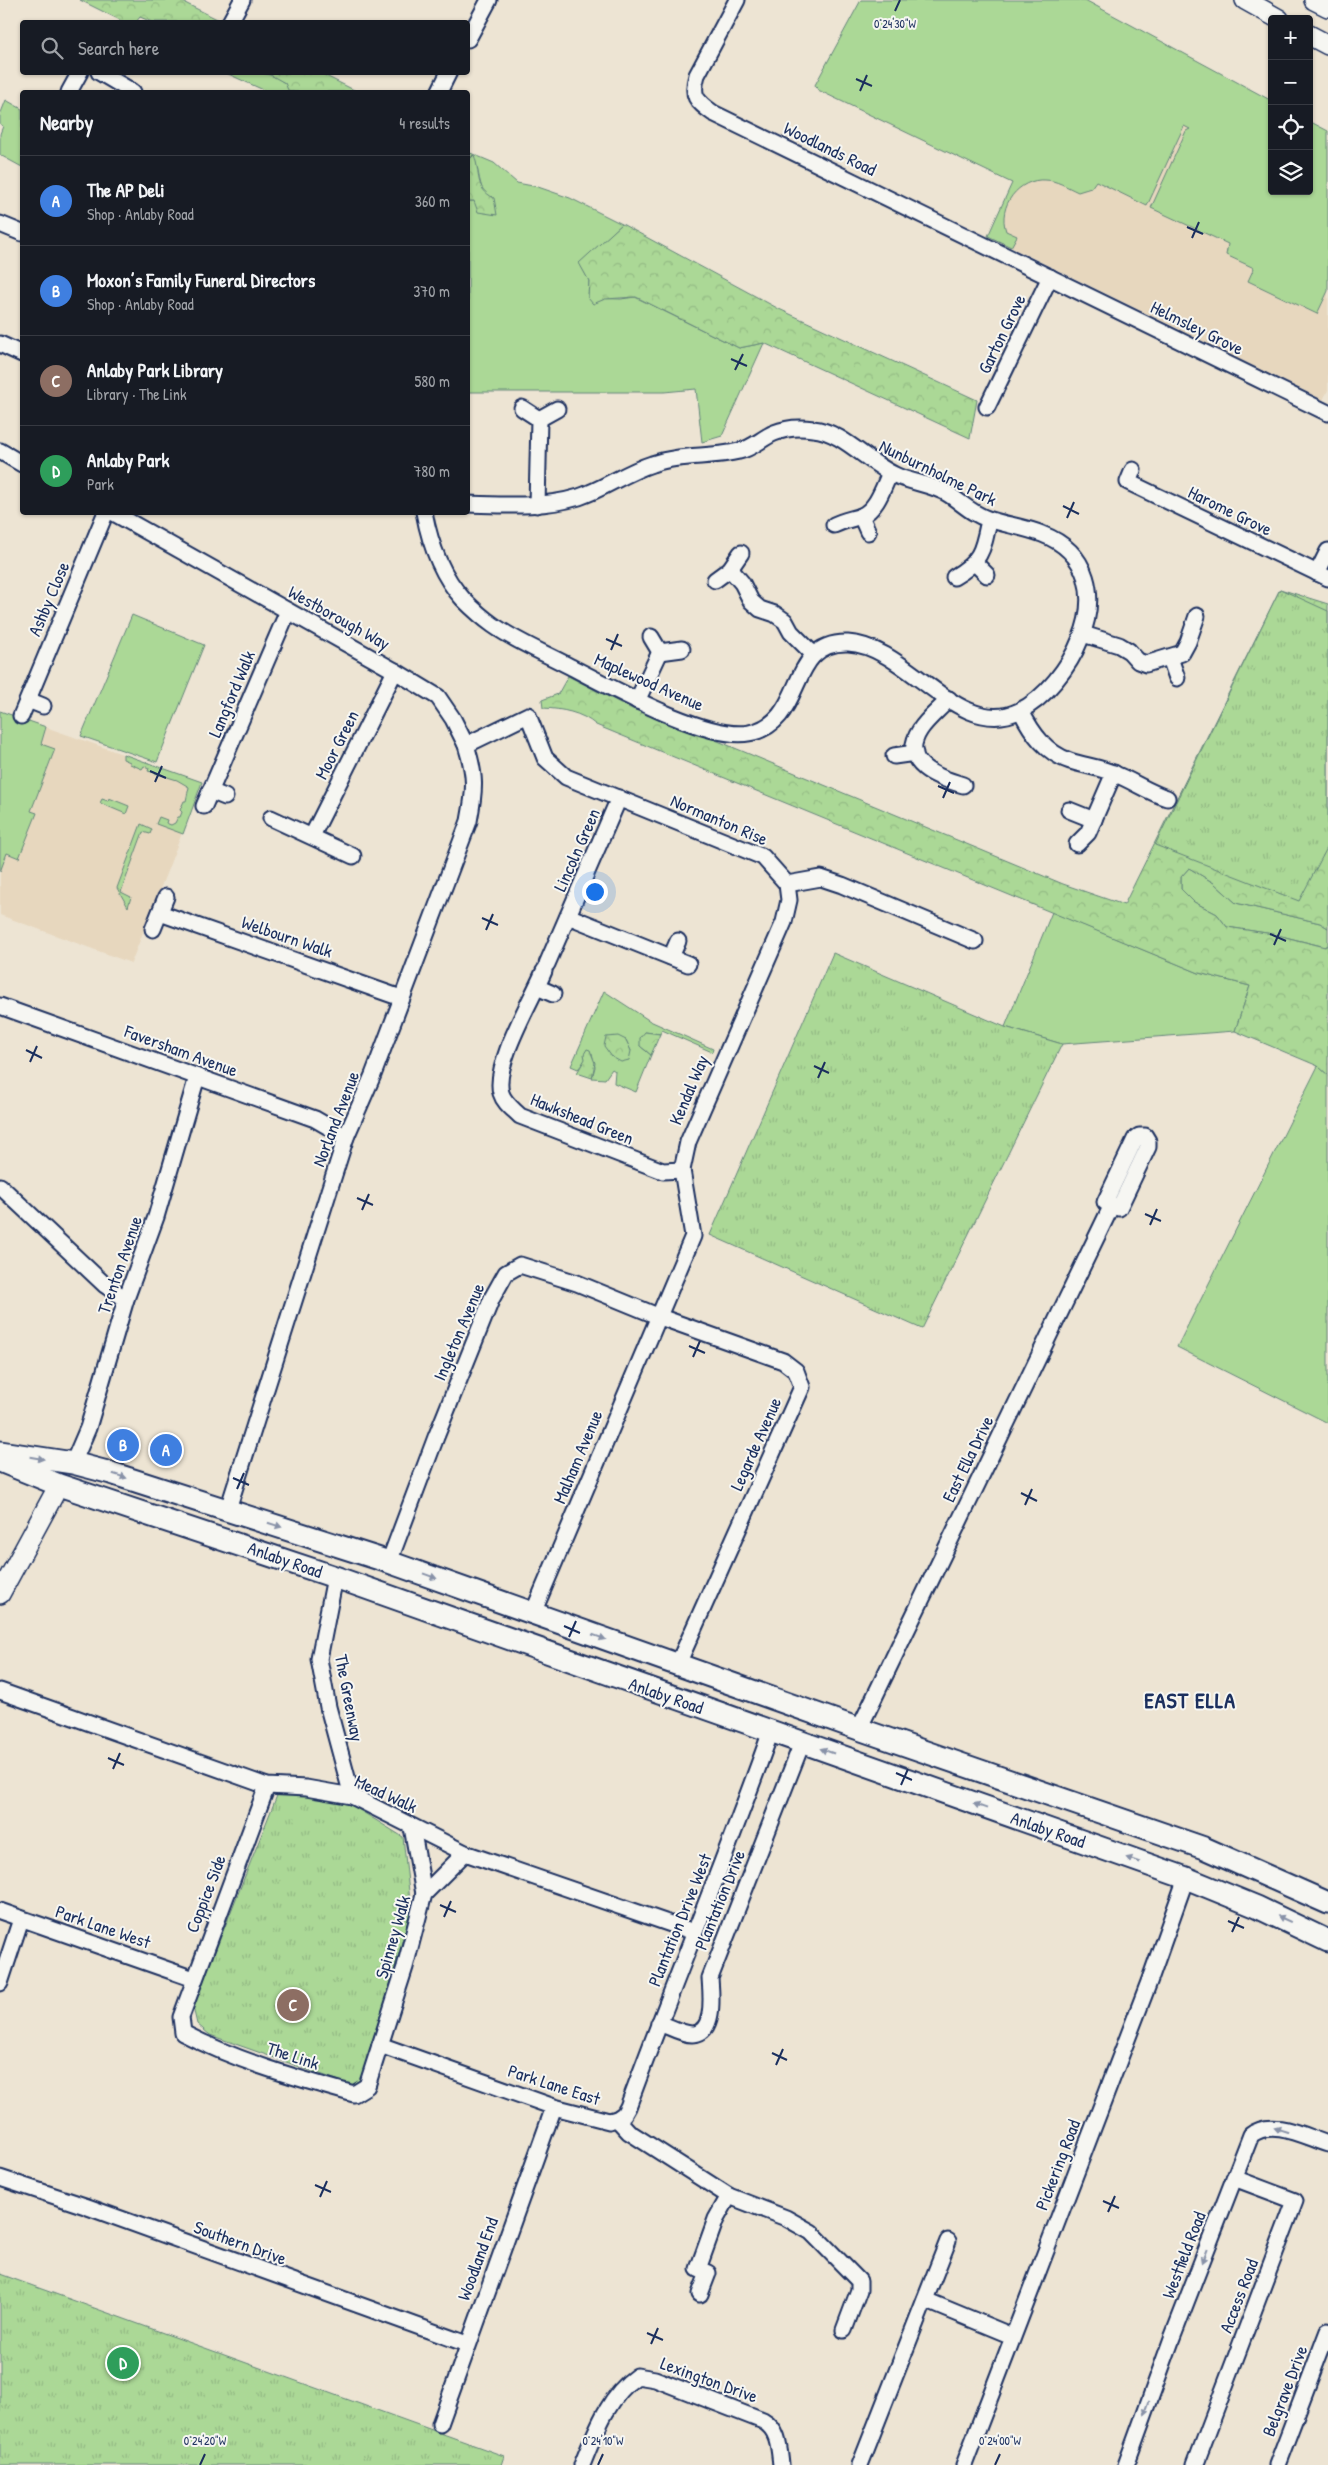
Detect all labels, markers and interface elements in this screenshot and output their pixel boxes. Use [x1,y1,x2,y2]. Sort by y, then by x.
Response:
text: 0°24'30"W [874,15,917,32]
map controls [1268,15,1313,195]
button: + [1268,15,1313,60]
search box [20,20,470,75]
icon: search [38,34,66,62]
text: Search here [78,35,159,61]
button: − [1268,60,1313,105]
button: locate [1268,105,1313,150]
text: Nearby [40,108,93,137]
text: 4 results [399,112,450,134]
street label: Woodlands Road [780,115,881,182]
button: layers [1268,150,1313,195]
text: The AP Deli [87,177,164,203]
text: A [52,190,60,212]
text: 360 m [415,190,450,212]
text: Shop · Anlaby Road [87,203,194,225]
text: Moxon’s Family Funeral Directors [87,267,315,293]
text: B [52,280,60,302]
text: 370 m [413,280,450,302]
street label: Garton Grove [972,290,1032,378]
text: Shop · Anlaby Road [87,293,194,315]
street label: Helmsley Grove [1147,294,1248,361]
text: Anlaby Park Library [87,357,223,383]
text: C [52,370,60,392]
text: 580 m [415,370,450,392]
text: Library · The Link [87,383,187,405]
street label: Nunburnholme Park [875,433,1002,512]
text: Anlaby Park [87,447,169,473]
text: D [52,460,60,482]
text: 780 m [413,460,450,482]
text: Park [87,473,114,495]
street label: Harome Grove [1184,479,1276,542]
street label: Ashby Close [22,558,75,640]
street label: Westborough Way [284,579,395,656]
street label: Langford Walk [202,646,261,741]
street label: Maplewood Avenue [591,646,708,717]
street label: Moor Green [309,706,365,784]
street label: Normanton Rise [667,788,772,851]
street label: Lincoln Green [547,804,606,895]
your location [582,879,608,905]
street label: Welbourn Walk [238,909,336,964]
street label: Faversham Avenue [120,1018,241,1083]
street label: Kendal Way [663,1051,715,1129]
street label: Norland Avenue [306,1067,365,1170]
street label: Hawkshead Green [527,1086,637,1151]
street label: Trenton Avenue [91,1213,148,1317]
street label: Ingleton Avenue [427,1279,490,1384]
street label: Legarde Avenue [724,1393,787,1494]
street label: Malham Avenue [547,1406,608,1507]
street label: East Ella Drive [936,1411,999,1506]
pin: B [107,1426,139,1464]
pin: A [150,1431,182,1469]
one-way arrow [29,1454,45,1462]
one-way arrow [113,1473,128,1481]
one-way arrow [268,1521,283,1529]
street label: Anlaby Road [244,1535,326,1584]
one-way arrow [422,1573,437,1580]
one-way arrow [592,1633,607,1641]
street label: The Greenway [329,1652,370,1744]
street label: Anlaby Road [625,1671,707,1720]
district label: EAST ELLA [1144,1685,1236,1715]
one-way arrow [819,1747,834,1755]
street label: Mead Walk [351,1768,422,1819]
one-way arrow [972,1802,987,1810]
street label: Anlaby Road [1007,1805,1089,1854]
street label: Plantation Drive [688,1846,751,1953]
street label: Plantation Drive West [642,1849,718,1990]
street label: Coppice Side [179,1851,232,1936]
one-way arrow [1125,1856,1140,1864]
street label: Spinney Walk [369,1892,416,1981]
street label: Park Lane West [52,1899,155,1955]
one-way arrow [1277,1915,1291,1923]
pin: C [277,1986,309,2024]
street label: The Link [264,2035,323,2076]
street label: Park Lane East [505,2058,604,2111]
street label: Pickering Road [1029,2116,1086,2214]
one-way arrow [1274,2125,1289,2133]
street label: Westfield Road [1156,2208,1212,2302]
street label: Southern Drive [190,2214,290,2271]
street label: Woodland End [451,2214,504,2304]
one-way arrow [1200,2249,1208,2263]
street label: Access Road [1213,2255,1264,2336]
street label: Belgrave Drive [1256,2342,1313,2440]
pin: D [107,2344,139,2382]
street label: Lexington Drive [657,2350,761,2409]
one-way arrow [1143,2401,1151,2416]
text: 0°24'20"W [184,2432,227,2449]
text: 0°24'10"W [582,2432,624,2449]
text: 0°24'00"W [979,2432,1022,2449]

